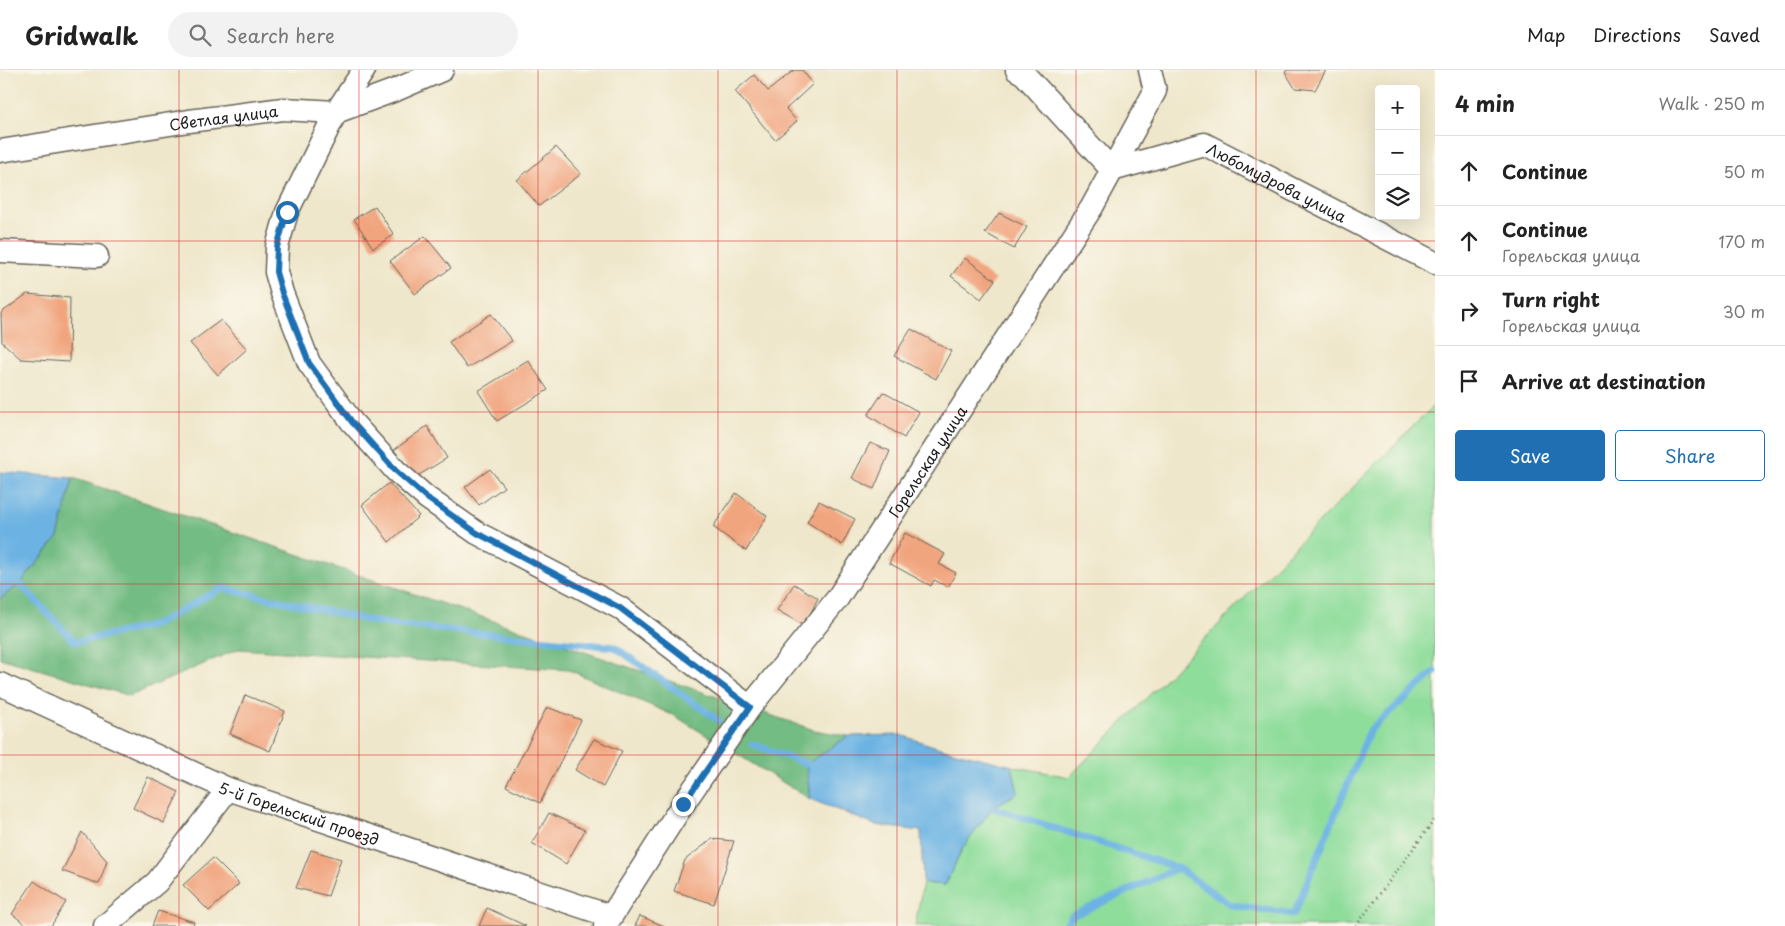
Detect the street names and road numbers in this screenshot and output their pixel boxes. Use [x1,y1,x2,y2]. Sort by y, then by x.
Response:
street label: Светлая улица [167,98,280,136]
street label: Любомудрова улица [1203,136,1351,227]
street label: Горельская улица [882,400,972,522]
street label: 5-й Горельский проезд [215,775,382,850]

